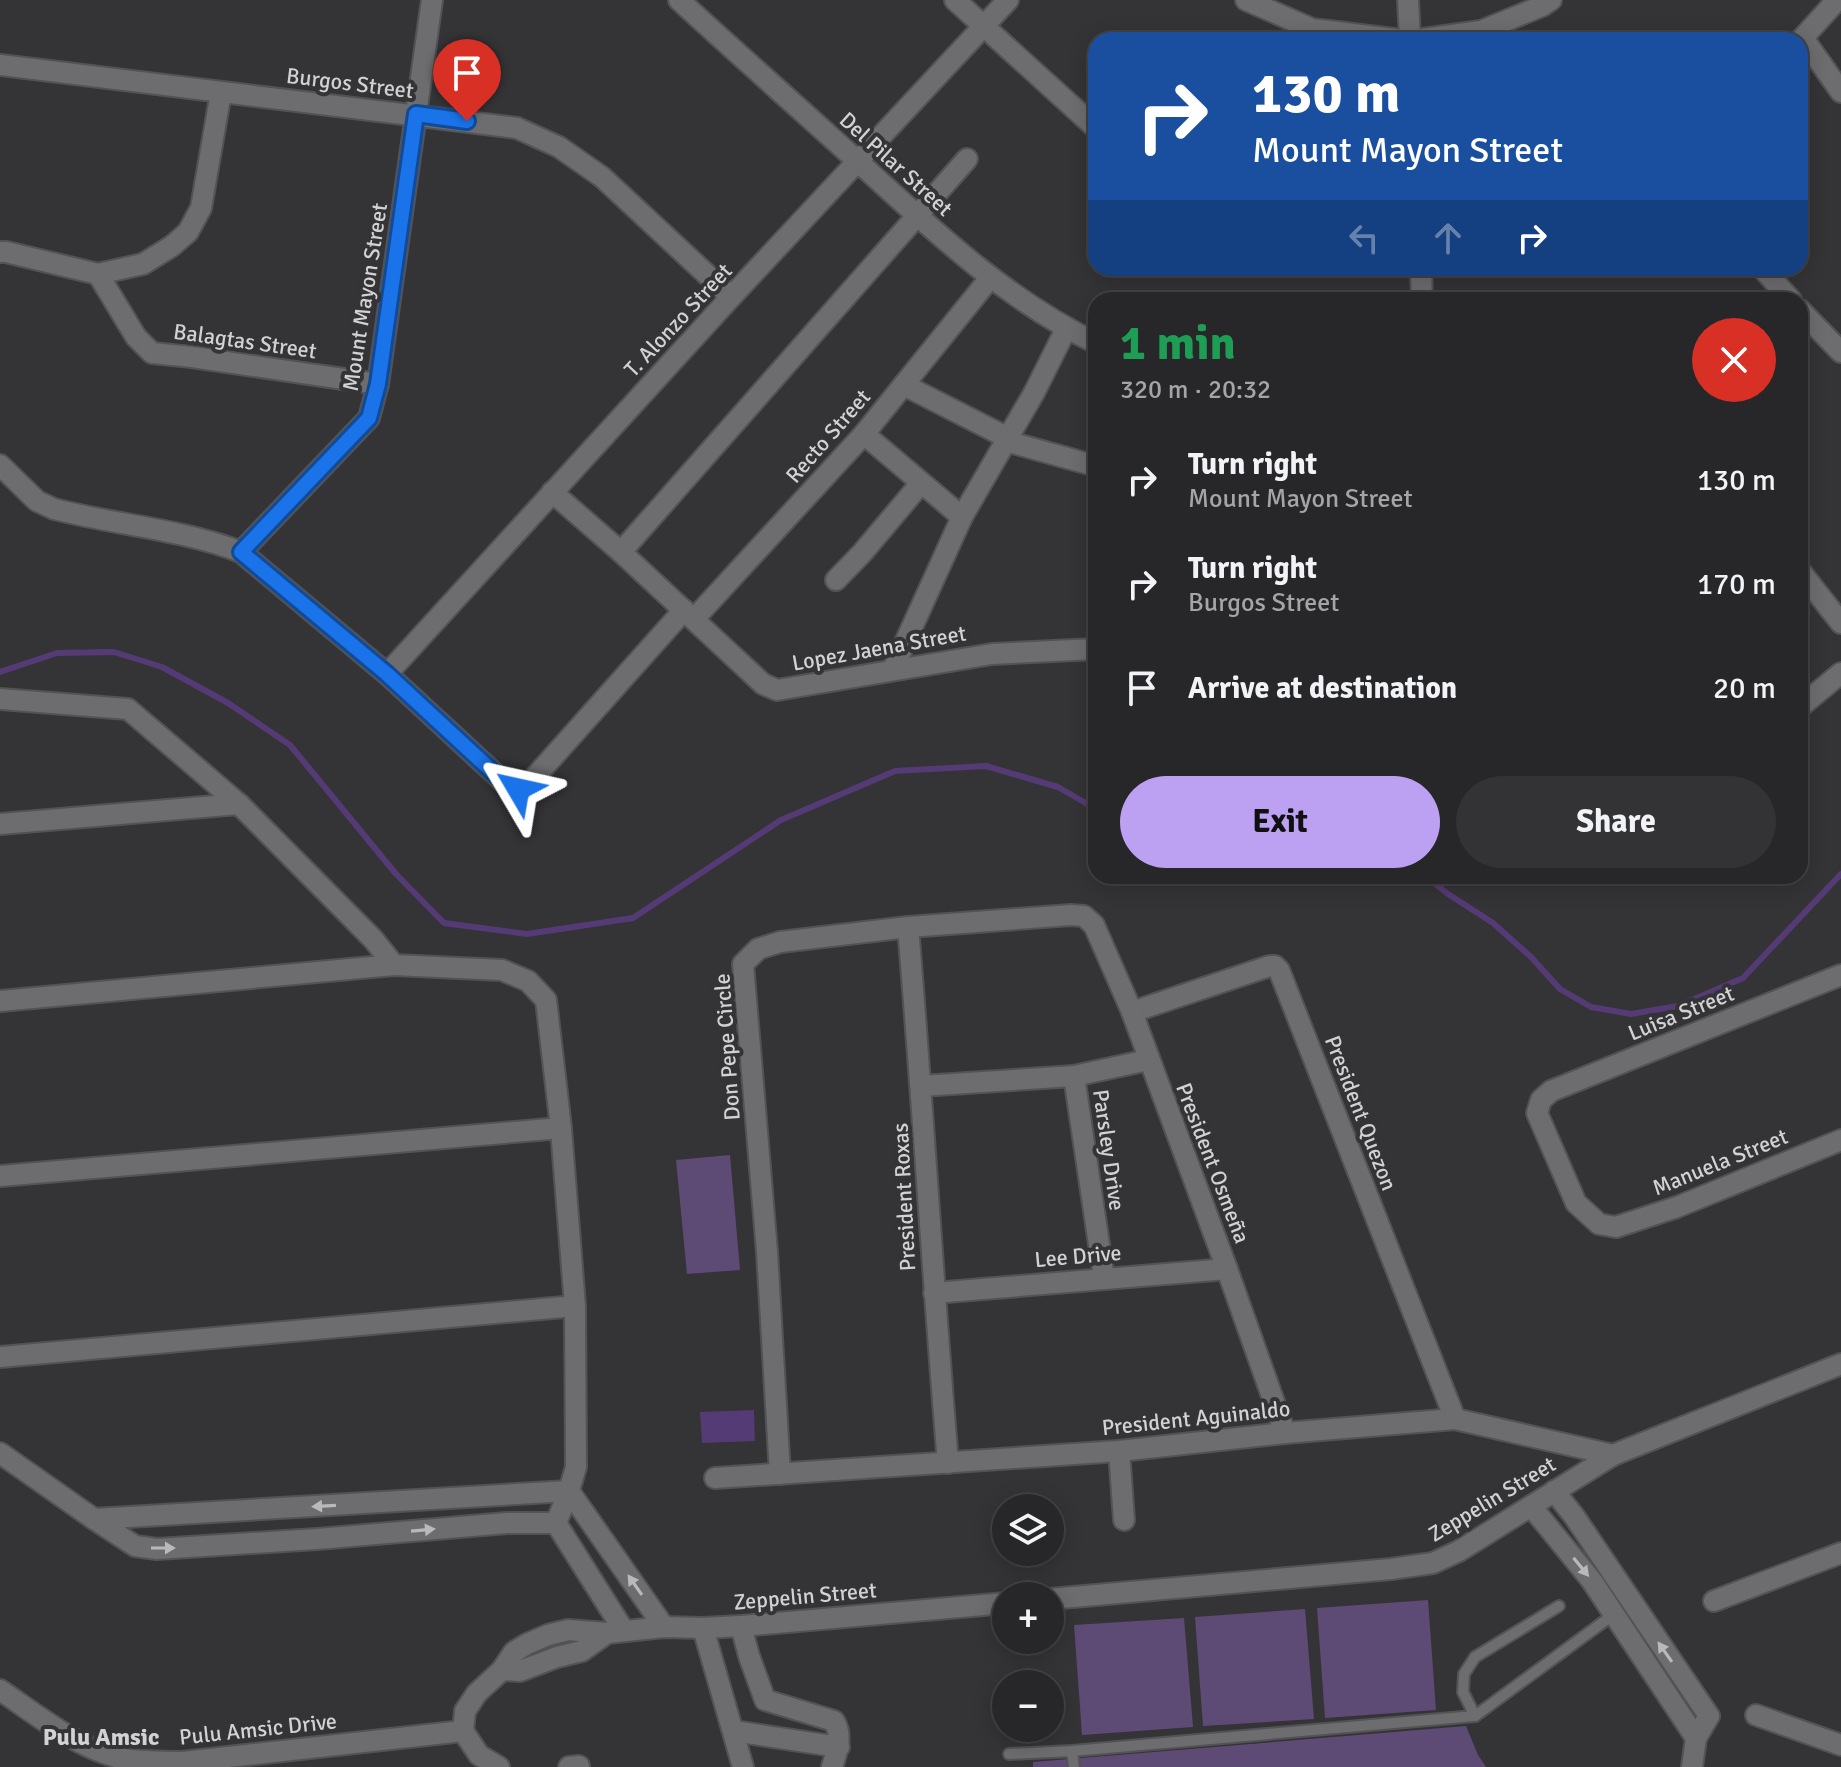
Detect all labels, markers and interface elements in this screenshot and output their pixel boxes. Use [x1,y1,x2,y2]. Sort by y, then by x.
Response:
pin [433,39,501,121]
icon: arrive [445,51,489,95]
text: 130 m [1252,59,1400,128]
street label: Burgos Street [285,62,416,104]
icon: right [1120,64,1224,168]
street label: Del Pilar Street [834,106,958,222]
text: Mount Mayon Street [1252,128,1563,173]
street label: Mount Mayon Street [337,201,393,393]
icon: left [1342,216,1386,260]
icon: ahead [1426,216,1470,260]
icon: right [1510,216,1554,260]
street label: T. Alonzo Street [618,257,738,382]
text: 1 min [1120,314,1236,373]
street label: Balagtas Street [172,318,319,364]
button: close [1692,318,1776,402]
text: 320 m · 20:32 [1120,374,1271,406]
street label: Recto Street [780,383,876,488]
text: Turn right [1188,446,1317,483]
icon: right [1120,458,1164,502]
text: 130 m [1697,462,1776,499]
text: Mount Mayon Street [1188,483,1413,515]
text: Turn right [1188,550,1317,587]
icon: right [1120,562,1164,606]
text: 170 m [1697,566,1776,603]
text: Burgos Street [1188,587,1339,619]
street label: Lopez Jaena Street [790,619,968,677]
icon: arrive [1120,666,1164,710]
text: Arrive at destination [1188,670,1457,707]
text: 20 m [1713,670,1776,707]
position arrow [476,747,560,831]
button: Exit [1120,776,1440,868]
button: Share [1456,776,1776,868]
street label: Don Pepe Circle [708,972,746,1122]
street label: Luisa Street [1624,979,1738,1046]
street label: President Quezon [1319,1032,1403,1194]
street label: President Osmeña [1170,1079,1256,1247]
street label: Parsley Drive [1087,1088,1131,1212]
street label: President Roxas [887,1122,921,1272]
street label: Manuela Street [1648,1122,1792,1201]
street label: Lee Drive [1033,1239,1123,1273]
street label: President Aguinaldo [1101,1395,1291,1441]
street label: Zeppelin Street [1423,1450,1561,1548]
map controls [992,1494,1064,1742]
button: layers [992,1494,1064,1566]
one-way arrow [311,1499,336,1512]
one-way arrow [411,1524,436,1537]
one-way arrow [151,1542,176,1554]
one-way arrow [1572,1556,1589,1577]
one-way arrow [628,1574,643,1595]
street label: Zeppelin Street [732,1576,878,1616]
button: + [992,1582,1064,1654]
one-way arrow [1658,1641,1673,1662]
button: − [992,1670,1064,1742]
street label: Pulu Amsic Drive [178,1707,338,1751]
district label: Pulu Amsic [43,1722,159,1752]

